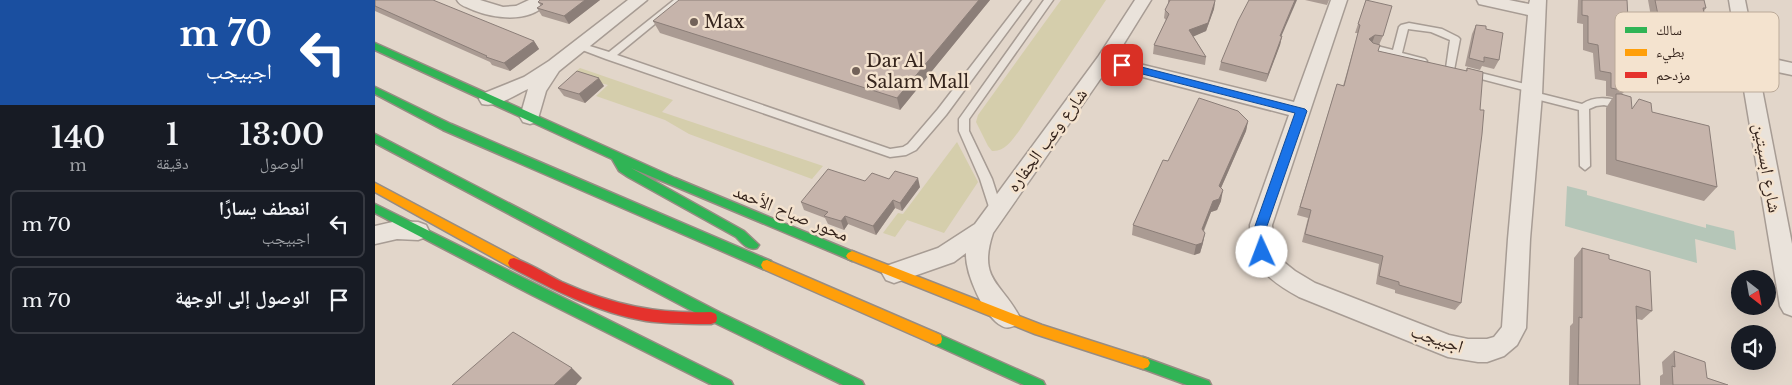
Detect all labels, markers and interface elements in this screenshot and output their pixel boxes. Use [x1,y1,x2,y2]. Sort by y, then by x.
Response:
place label: Max [704,11,745,33]
text: 70 m [179,12,272,55]
legend [1615,12,1779,92]
marker: Max [688,16,700,28]
icon: left [290,20,355,85]
text: سالك [1656,21,1682,39]
text: بطيء [1656,43,1685,64]
pin [1101,44,1143,86]
place label: Dar Al Salam Mall [866,50,969,93]
icon: arrive [1108,51,1136,79]
text: اجبيجب [206,58,272,85]
marker: Dar Al Salam Mall [850,65,862,77]
text: مزدحم [1656,66,1690,85]
street label: شارع وعب الجفاره [1002,84,1092,196]
text: 1 [166,116,179,153]
text: 13:00 [239,116,324,153]
text: 140 [51,119,105,156]
street label: شارع ابسيتين [1748,122,1786,214]
text: دقيقة [156,153,189,173]
text: الوصول [260,153,304,173]
text: m [69,155,87,175]
street label: محور صباح الأحمد [730,180,852,247]
text: انعطف يسارًا [219,197,310,220]
icon: left [325,210,353,238]
text: 70 m [22,213,71,236]
position arrow [1235,225,1287,277]
text: اجبيجب [262,228,310,248]
north arrow [1731,270,1776,315]
map controls [1731,270,1776,370]
text: الوصول إلى الوجهة [175,286,310,309]
icon: arrive [325,286,353,314]
text: 70 m [22,289,71,312]
street label: اجبيجب [1408,320,1466,358]
button: sound [1731,325,1776,370]

